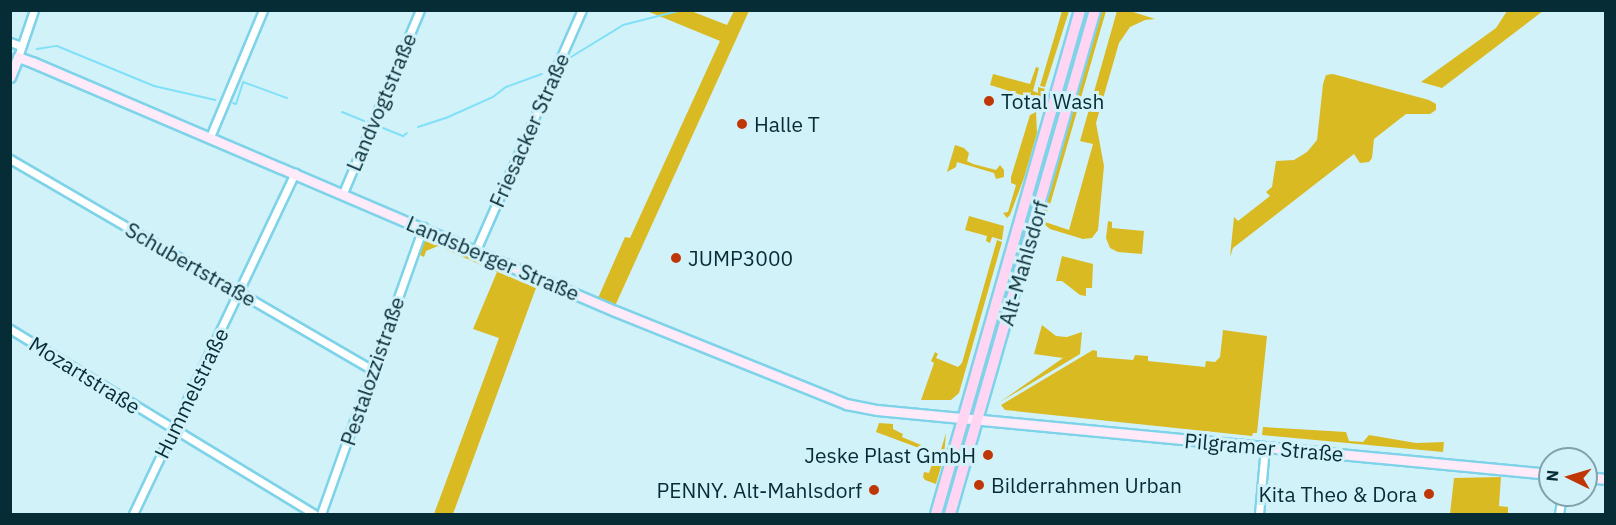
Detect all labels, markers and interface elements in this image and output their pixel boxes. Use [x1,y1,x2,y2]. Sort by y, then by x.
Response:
street label: Landvogtstraße [341,29,421,175]
street label: Friesacker Straße [484,49,574,211]
place label: Total Wash [1001,88,1105,114]
marker: Total Wash [982,94,996,108]
place label: Halle T [754,111,820,137]
marker: Halle T [735,117,749,131]
street label: Alt-Mahlsdorf [993,197,1053,329]
street label: Landsberger Straße [403,210,583,306]
street label: Schubertstraße [121,216,261,312]
place label: JUMP3000 [688,245,793,271]
marker: JUMP3000 [669,251,683,265]
street label: Pestalozzistraße [335,293,409,449]
street label: Hummelstraße [149,324,233,462]
street label: Mozartstraße [25,331,145,419]
street label: Pilgramer Straße [1183,427,1345,467]
place label: Jeske Plast GmbH [804,442,976,468]
north arrow [1538,447,1598,507]
marker: Jeske Plast GmbH [981,448,995,462]
text: N [1542,469,1563,482]
place label: Bilderrahmen Urban [991,472,1182,498]
place label: PENNY. Alt-Mahlsdorf [656,477,862,503]
marker: Bilderrahmen Urban [972,478,986,492]
place label: Kita Theo & Dora [1258,481,1417,507]
marker: PENNY. Alt-Mahlsdorf [867,483,881,497]
marker: Kita Theo & Dora [1422,487,1436,501]

